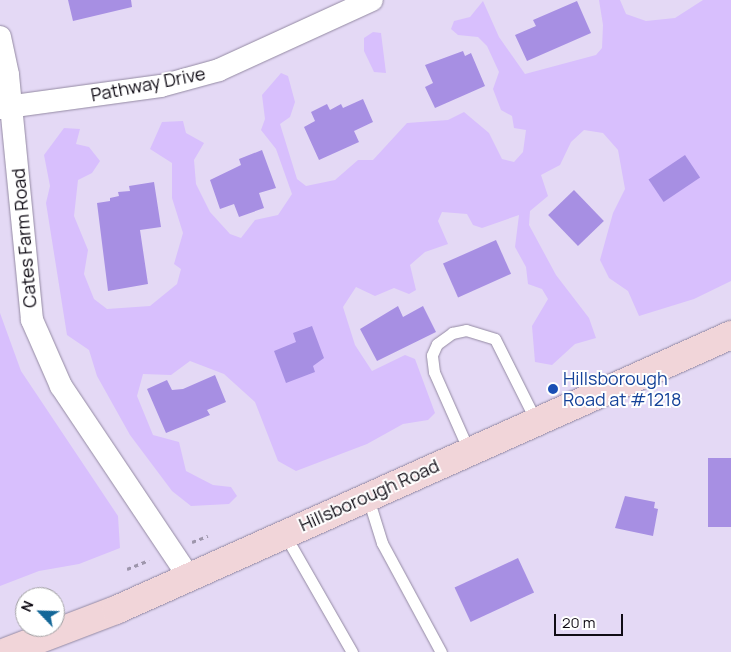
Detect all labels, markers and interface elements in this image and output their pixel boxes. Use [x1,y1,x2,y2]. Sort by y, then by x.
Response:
street label: Pathway Drive [89,62,207,106]
street label: Cates Farm Road [7,167,41,309]
place label: Hillsborough Road at #1218 [563,368,681,410]
marker: Hillsborough Road at #1218 [547,383,559,395]
street label: Hillsborough Road [296,454,442,536]
north arrow [15,587,65,637]
text: N [16,598,37,615]
scale bar [556,604,625,636]
text: 20 m [562,612,595,633]

